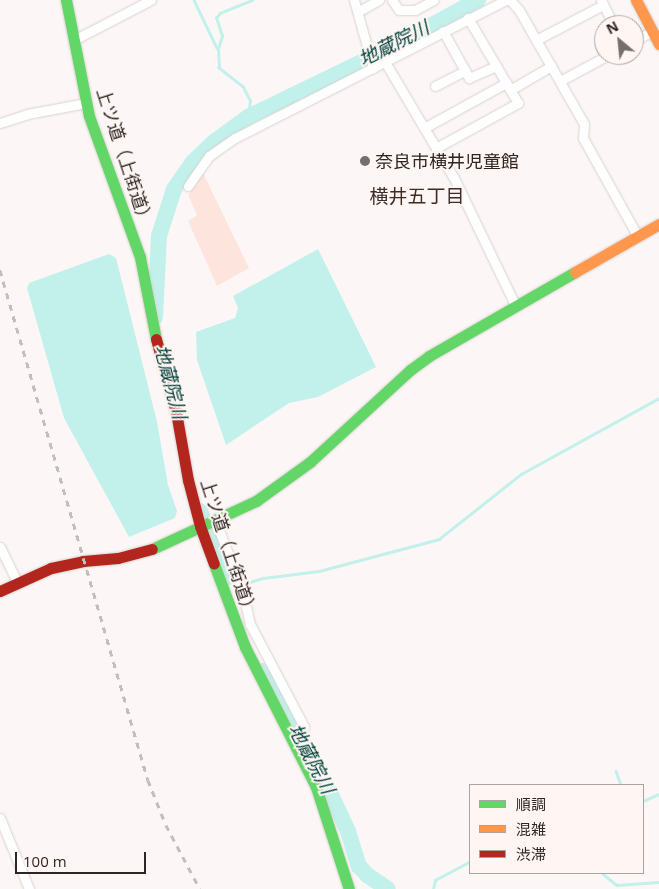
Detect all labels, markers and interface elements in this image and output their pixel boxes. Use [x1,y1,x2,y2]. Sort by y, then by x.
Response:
north arrow [594,15,644,65]
text: N [603,16,622,38]
water label: 地蔵院川 [355,17,433,71]
street label: 上ツ道（上街道） [92,85,158,229]
place label: 奈良市横井児童館 [375,150,519,172]
marker: 奈良市横井児童館 [359,155,371,167]
district label: 横井五丁目 [370,186,464,208]
water label: 地蔵院川 [149,342,191,422]
street label: 上ツ道（上街道） [196,476,262,620]
water label: 地蔵院川 [283,720,339,798]
legend [469,784,644,874]
text: 順調 [516,794,546,814]
text: 混雑 [516,819,546,839]
scale bar [18,842,149,874]
text: 渋滞 [516,844,546,864]
text: 100 m [23,851,67,871]

